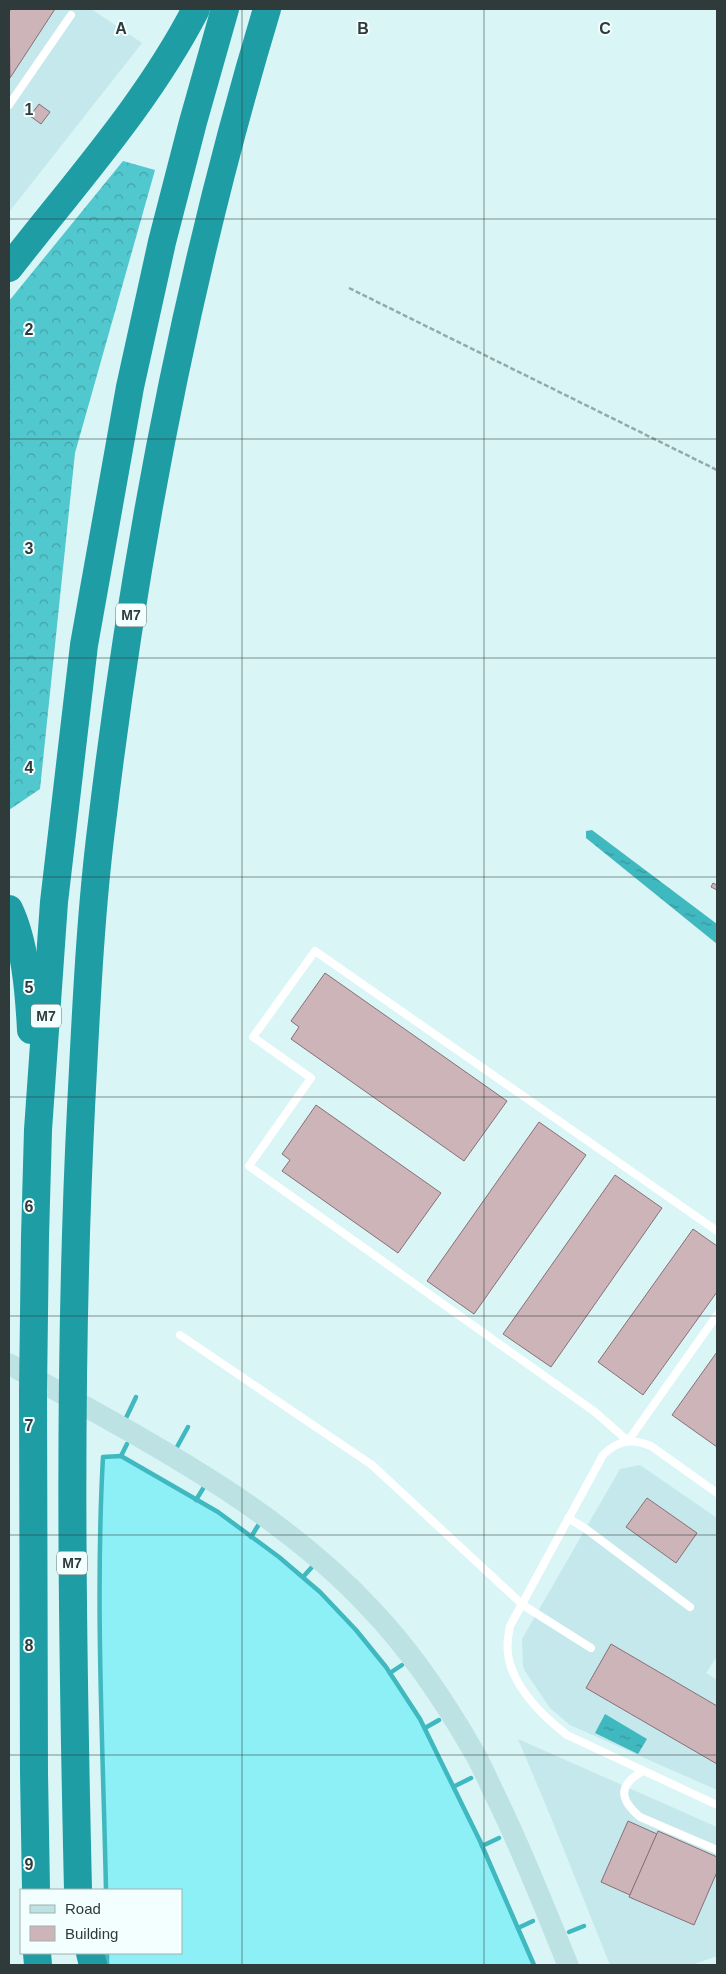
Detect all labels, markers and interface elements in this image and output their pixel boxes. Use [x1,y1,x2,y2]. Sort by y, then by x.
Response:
text: A [115,20,127,37]
text: B [357,20,369,37]
text: C [599,20,611,37]
text: 1 [25,101,34,118]
text: 2 [25,321,34,338]
text: 3 [25,540,34,557]
road number: M7 [116,604,146,626]
text: 4 [25,759,34,776]
text: 5 [25,979,34,996]
road number: M7 [31,1004,61,1028]
text: 6 [25,1198,34,1215]
text: 7 [25,1417,34,1434]
road number: M7 [57,1552,87,1575]
text: 8 [25,1637,34,1654]
text: 9 [25,1856,34,1873]
legend [20,1889,182,1954]
text: Road [65,1900,101,1917]
text: Building [65,1925,118,1942]

